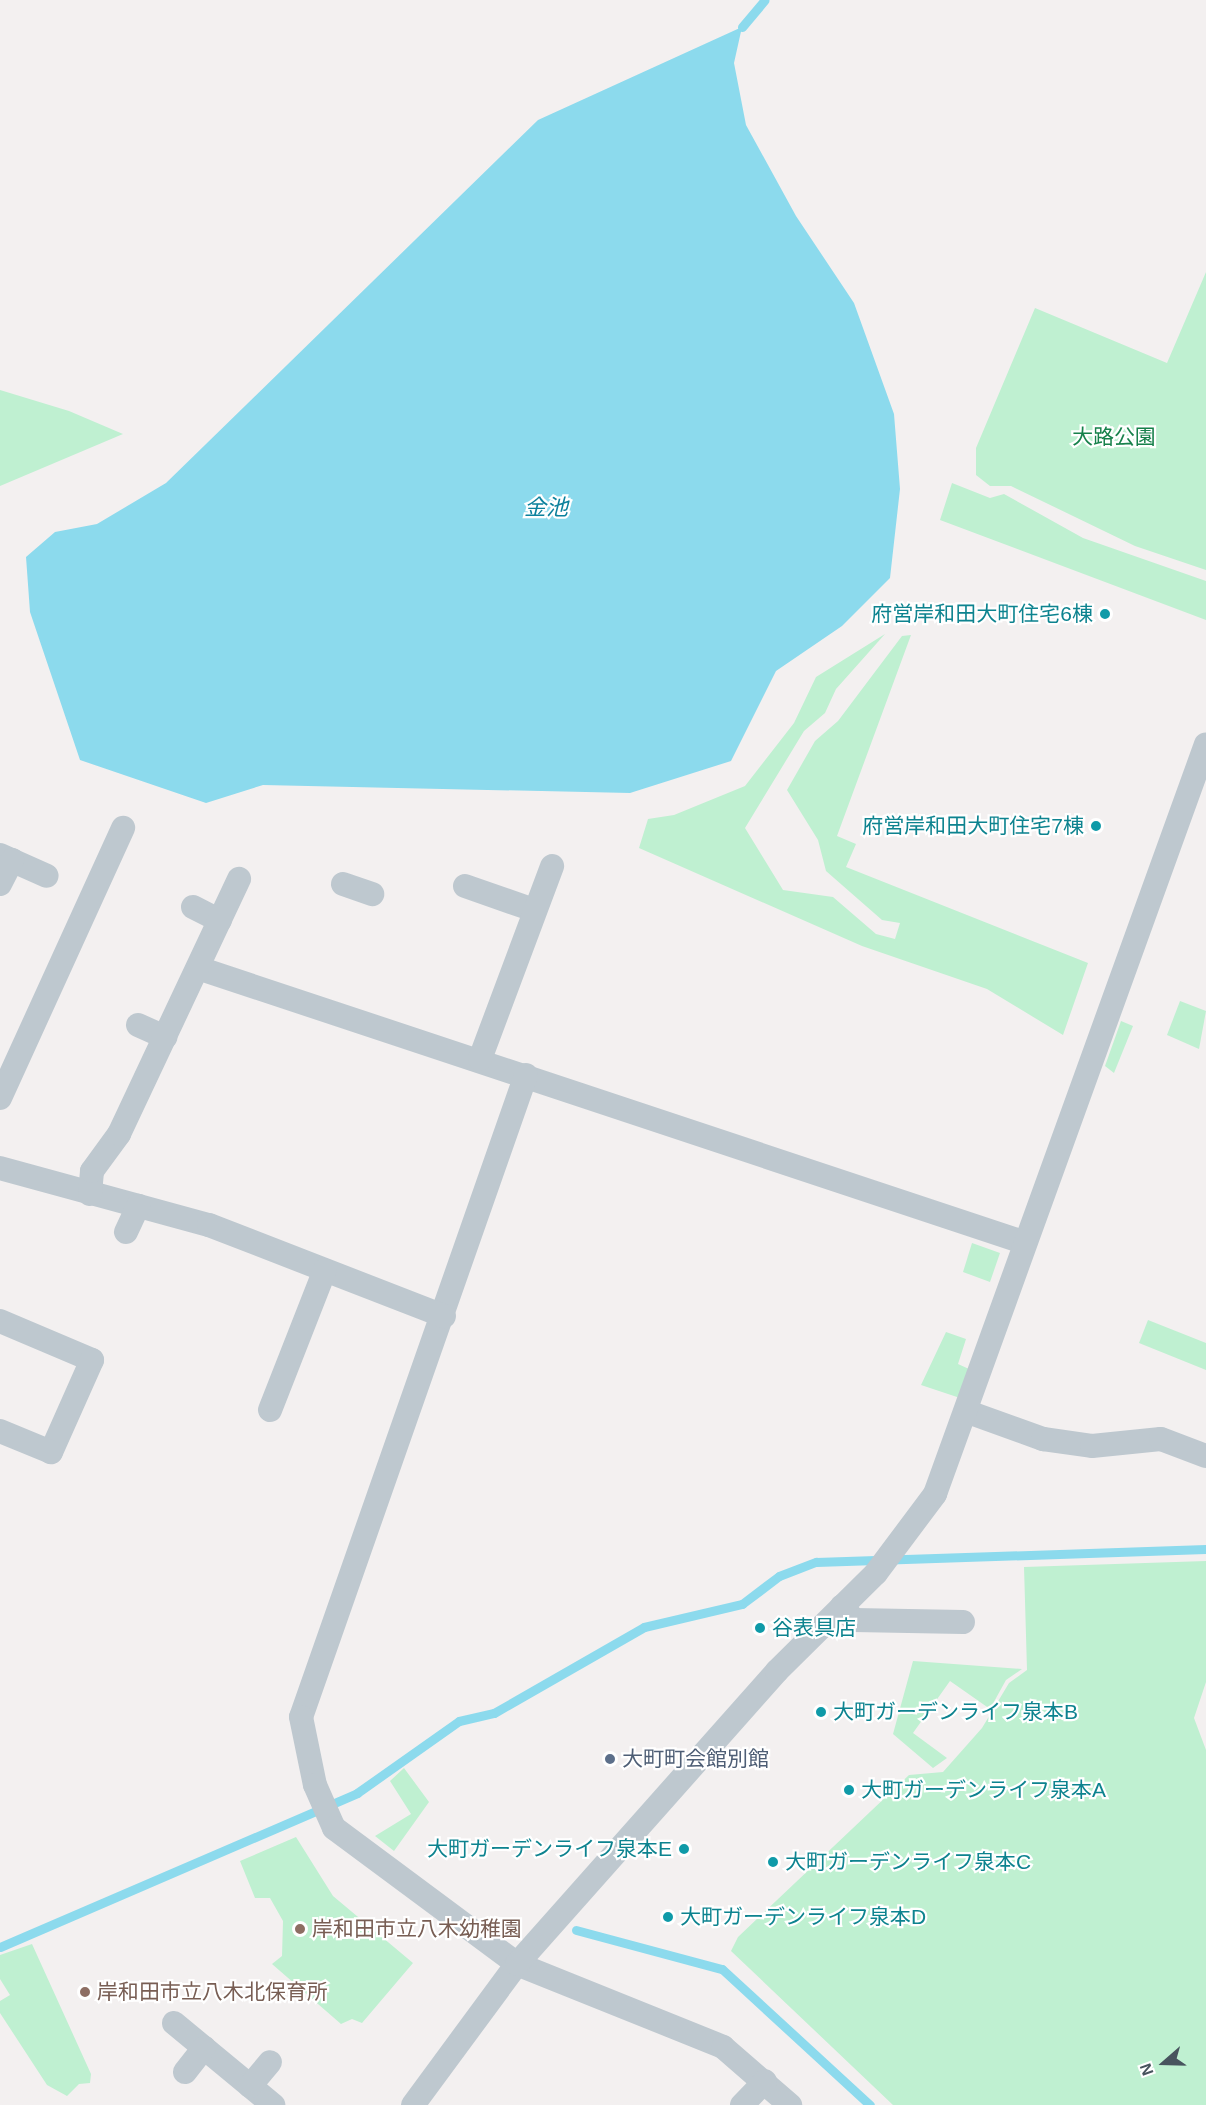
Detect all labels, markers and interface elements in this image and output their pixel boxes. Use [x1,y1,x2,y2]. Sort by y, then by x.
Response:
park label: 大路公園 [1072,424,1156,450]
water label: 金池 [524,495,568,521]
place label: 府営岸和田大町住宅6棟 [871,601,1093,627]
marker: 府営岸和田大町住宅6棟 [1098,607,1112,621]
place label: 府営岸和田大町住宅7棟 [862,813,1084,839]
marker: 府営岸和田大町住宅7棟 [1089,819,1103,833]
place label: 谷表具店 [772,1615,856,1641]
marker: 谷表具店 [753,1621,767,1635]
place label: 大町ガーデンライフ泉本B [833,1699,1078,1725]
marker: 大町ガーデンライフ泉本B [814,1705,828,1719]
place label: 大町町会館別館 [622,1746,769,1772]
marker: 大町町会館別館 [603,1752,617,1766]
place label: 大町ガーデンライフ泉本A [861,1777,1106,1803]
marker: 大町ガーデンライフ泉本A [842,1783,856,1797]
place label: 大町ガーデンライフ泉本E [427,1836,672,1862]
marker: 大町ガーデンライフ泉本E [677,1842,691,1856]
place label: 大町ガーデンライフ泉本C [785,1849,1031,1875]
marker: 大町ガーデンライフ泉本C [766,1855,780,1869]
place label: 大町ガーデンライフ泉本D [680,1904,926,1930]
marker: 大町ガーデンライフ泉本D [661,1910,675,1924]
place label: 岸和田市立八木幼稚園 [312,1916,522,1942]
marker: 岸和田市立八木幼稚園 [293,1922,307,1936]
place label: 岸和田市立八木北保育所 [97,1979,328,2005]
marker: 岸和田市立八木北保育所 [78,1985,92,1999]
north arrow [1134,2033,1194,2093]
text: N [1137,2061,1157,2078]

